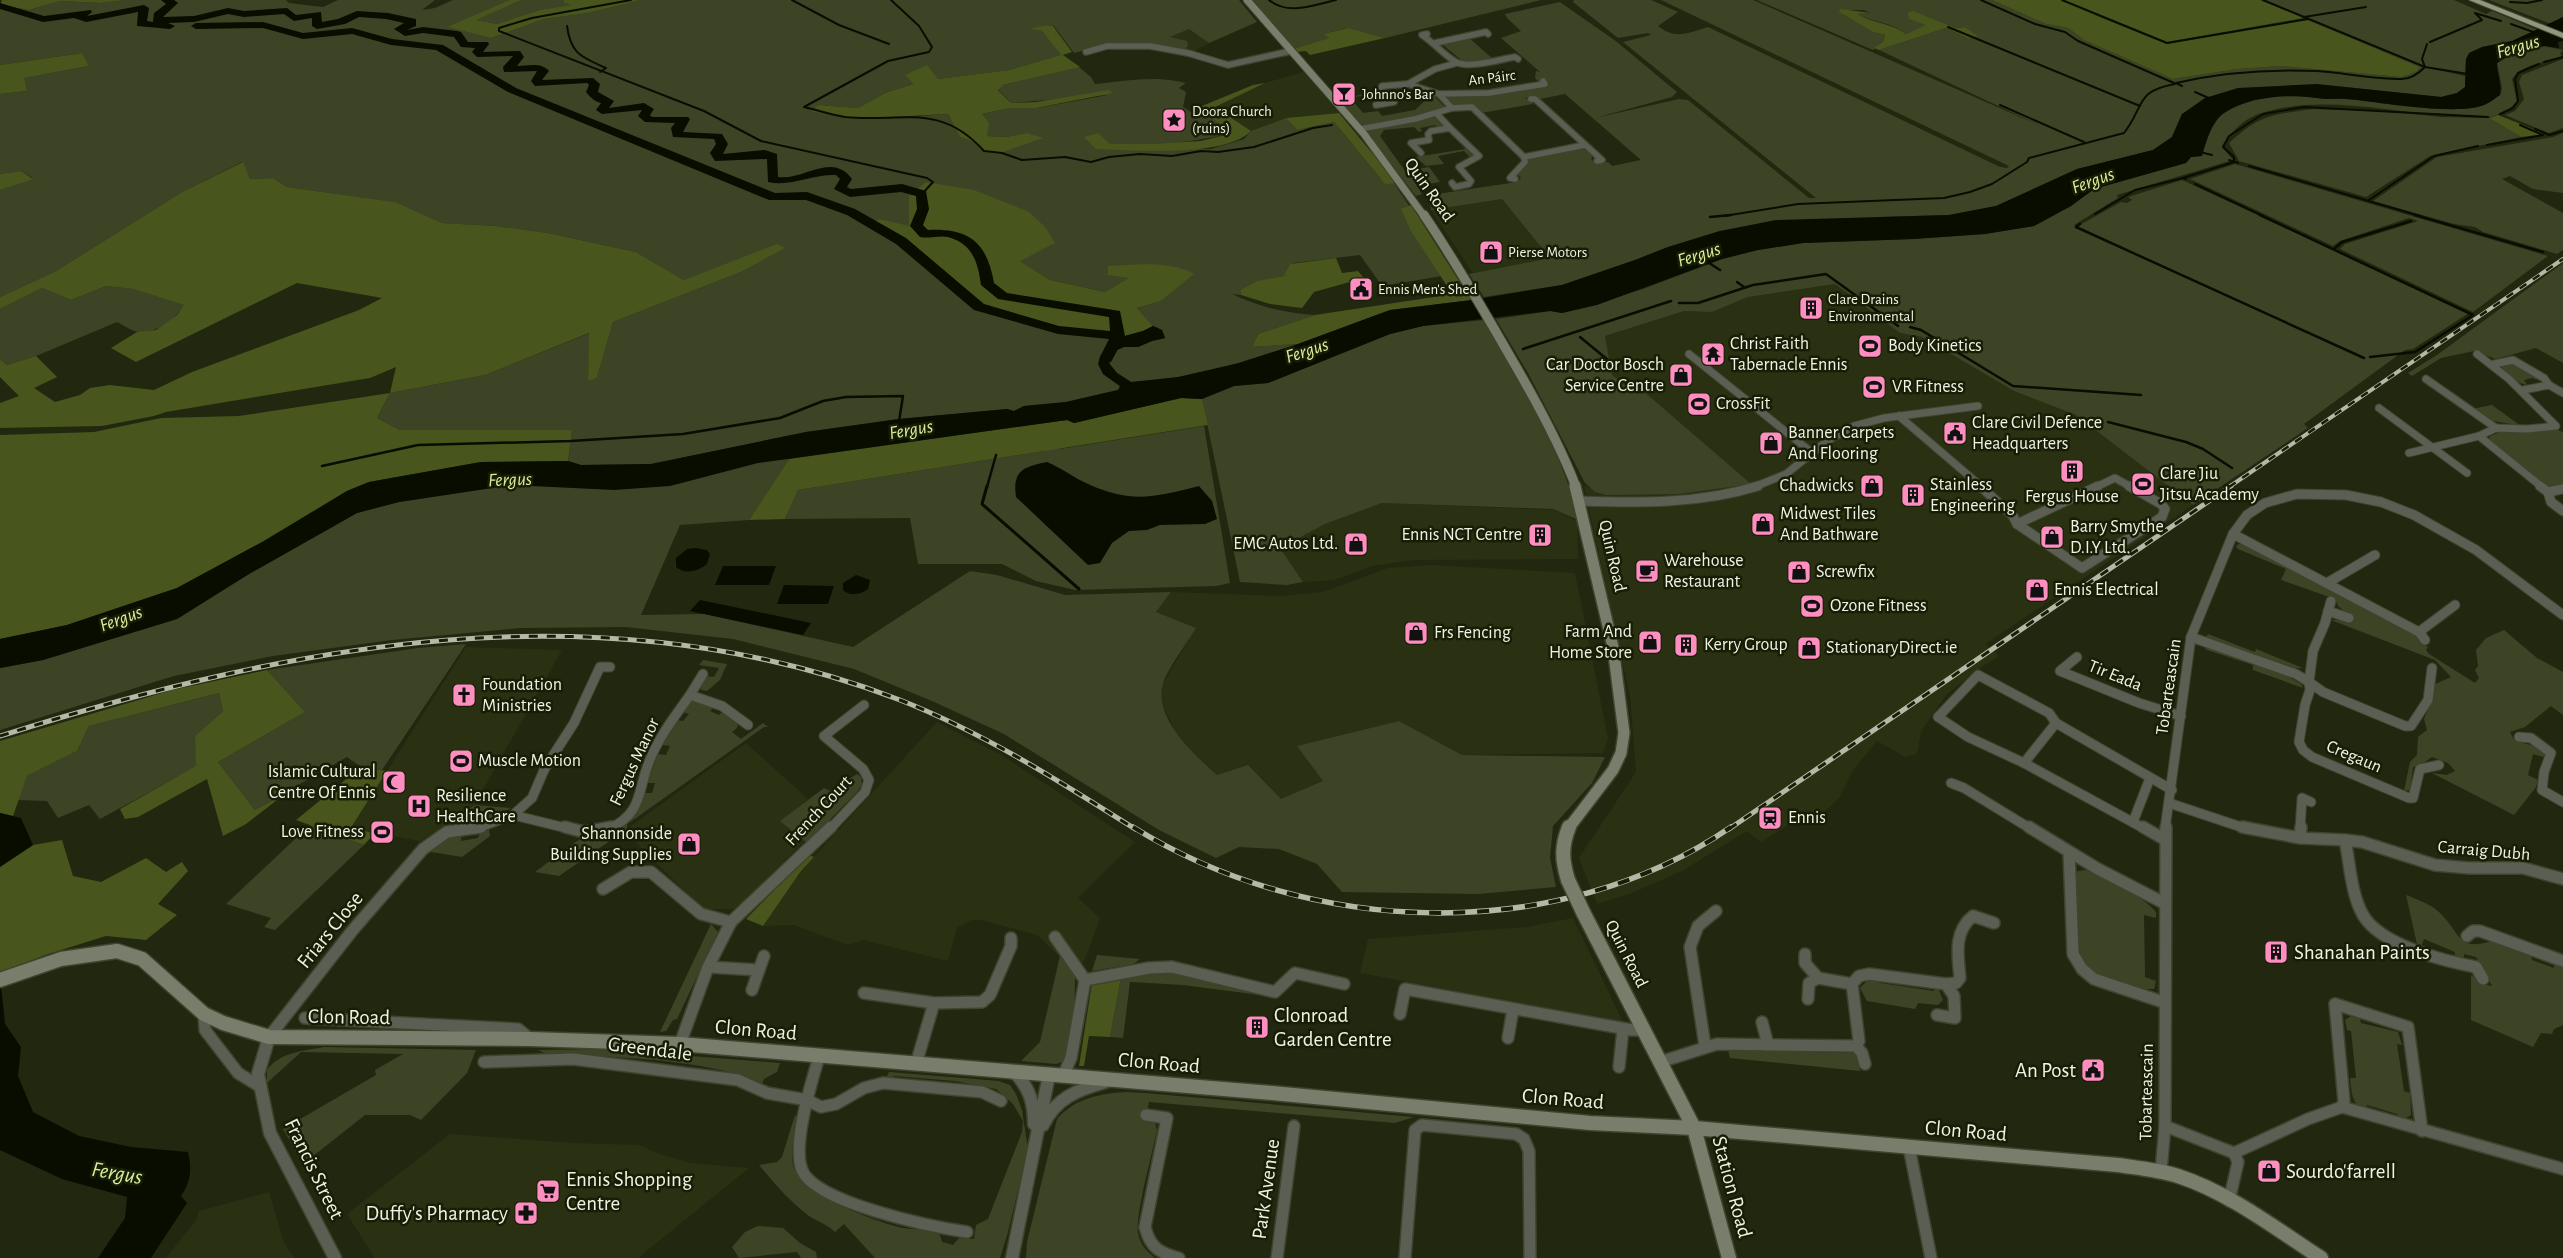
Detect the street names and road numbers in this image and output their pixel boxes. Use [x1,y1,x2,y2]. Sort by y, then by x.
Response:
street label: An Páirc [1468,68,1517,88]
street label: Quin Road [1401,155,1457,225]
street label: Quin Road [1595,518,1629,594]
street label: Tobarteascain [2153,638,2185,736]
street label: Tir Eada [2086,657,2144,695]
street label: Fergus Manor [607,715,663,809]
street label: Cregaun [2324,737,2384,777]
street label: French Court [782,772,856,849]
street label: Carraig Dubh [2437,838,2531,864]
street label: Friars Close [293,888,367,972]
street label: Quin Road [1601,917,1651,991]
street label: Clon Road [308,1006,390,1028]
street label: Clon Road [714,1016,798,1044]
street label: Greendale [607,1033,693,1065]
street label: Tobarteascain [2137,1043,2157,1141]
street label: Clon Road [1117,1049,1201,1077]
street label: Clon Road [1521,1085,1605,1113]
street label: Francis Street [281,1115,347,1223]
street label: Clon Road [1924,1117,2008,1145]
street label: Station Road [1708,1134,1756,1240]
street label: Park Avenue [1249,1138,1283,1240]

